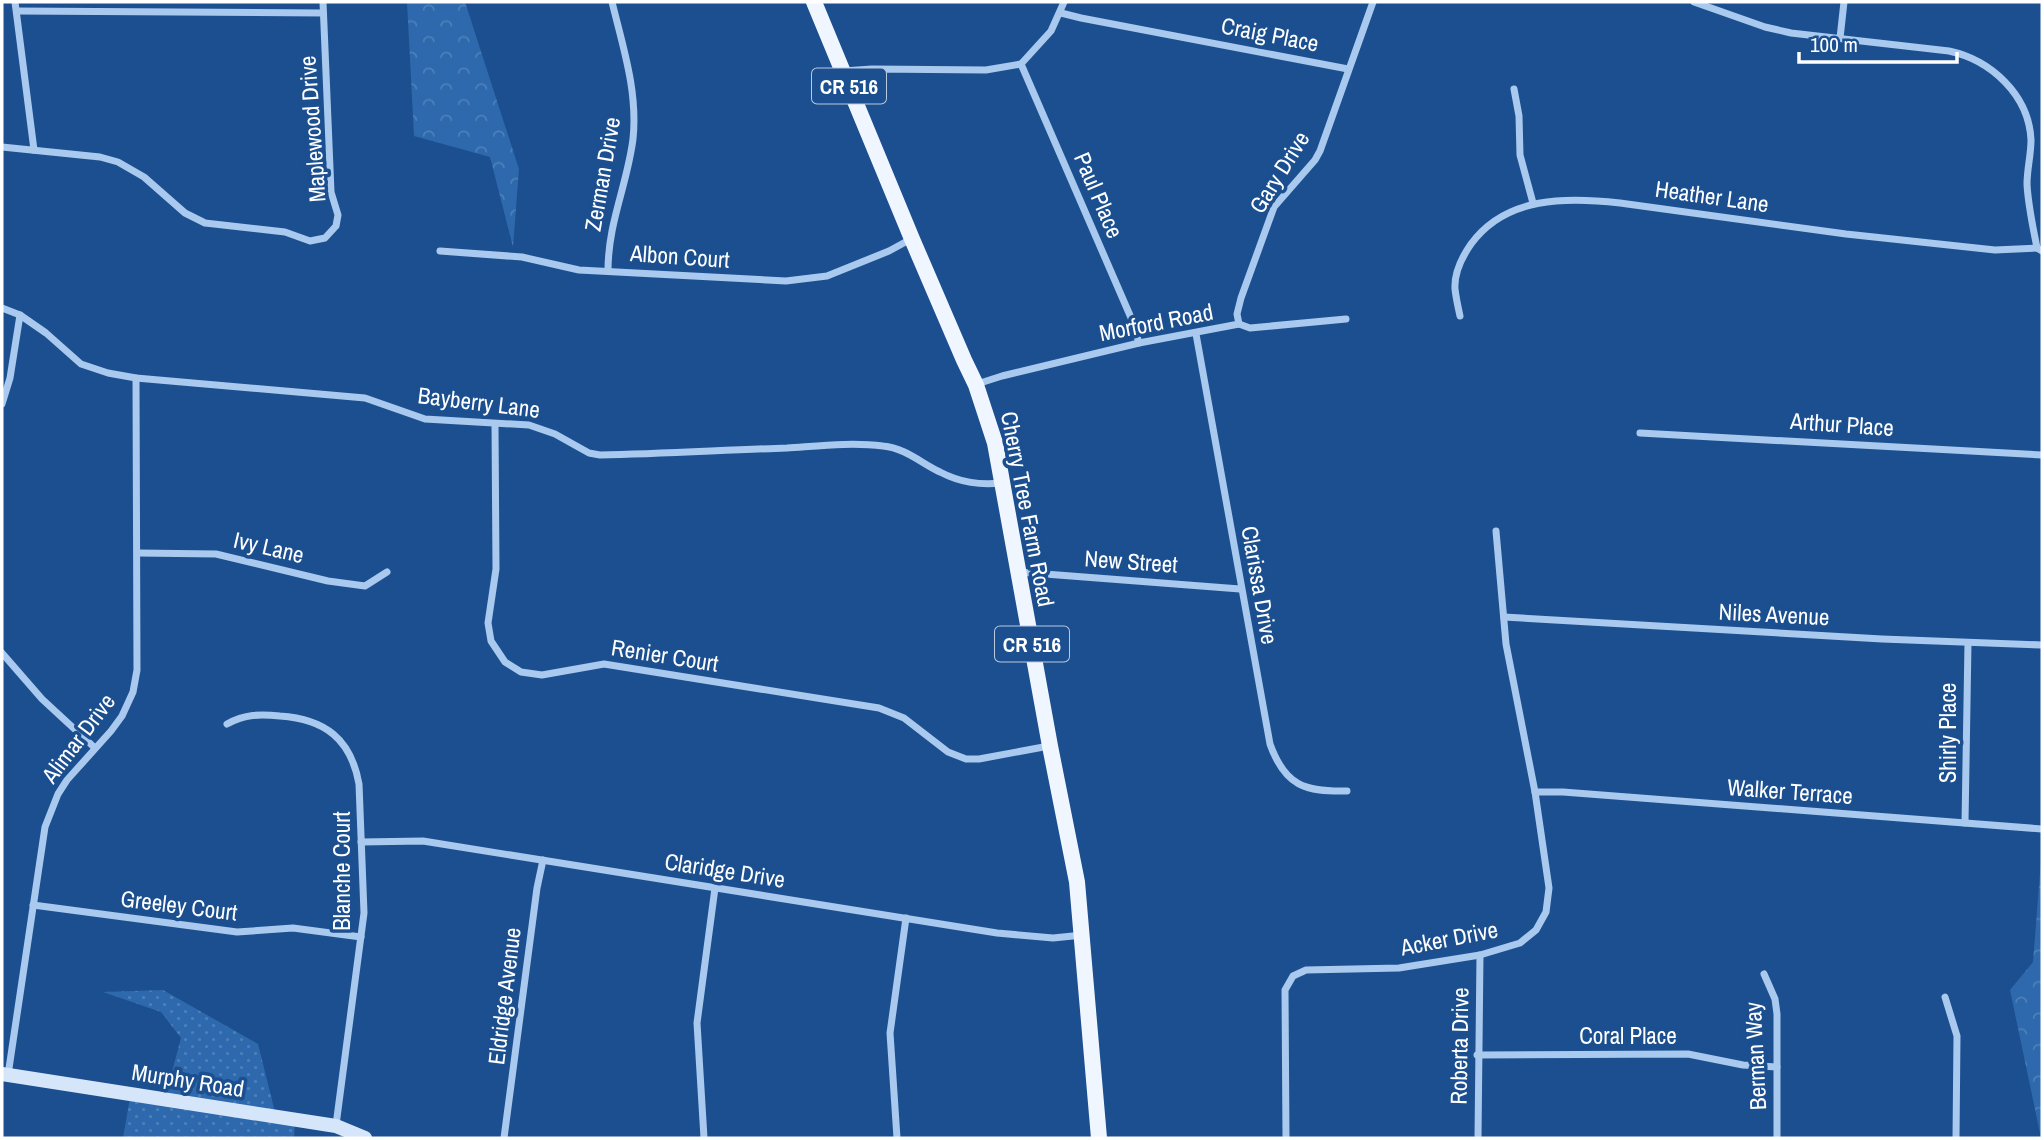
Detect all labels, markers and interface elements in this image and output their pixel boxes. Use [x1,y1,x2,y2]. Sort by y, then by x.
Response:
street label: Craig Place [1219,9,1321,59]
scale bar [1799,21,1956,65]
text: 100 m [1810,30,1858,59]
street label: Maplewood Drive [291,55,333,203]
road number: CR 516 [812,68,886,104]
street label: Zerman Drive [577,115,627,233]
street label: Gary Drive [1242,125,1316,219]
street label: Paul Place [1067,147,1131,243]
street label: Heather Lane [1653,173,1771,219]
street label: Albon Court [628,237,731,275]
street label: Morford Road [1096,296,1216,348]
street label: Bayberry Lane [416,379,542,425]
street label: Arthur Place [1788,405,1895,443]
street label: Cherry Tree Farm Road [994,409,1062,609]
street label: Clarissa Drive [1234,523,1286,647]
street label: Ivy Lane [231,524,307,570]
street label: New Street [1083,542,1179,580]
street label: Niles Avenue [1718,596,1830,632]
road number: CR 516 [995,626,1069,662]
street label: Renier Court [609,631,721,679]
street label: Shirly Place [1932,683,1963,783]
street label: Alimar Drive [33,687,122,790]
street label: Walker Terrace [1726,771,1854,811]
street label: Blanche Court [326,811,357,931]
street label: Claridge Drive [663,845,787,895]
street label: Greeley Court [119,882,239,928]
street label: Acker Drive [1397,913,1500,963]
street label: Eldridge Avenue [480,926,528,1066]
street label: Roberta Drive [1442,987,1476,1105]
street label: Berman Way [1737,1001,1773,1111]
street label: Coral Place [1579,1020,1677,1051]
street label: Murphy Road [130,1056,246,1104]

